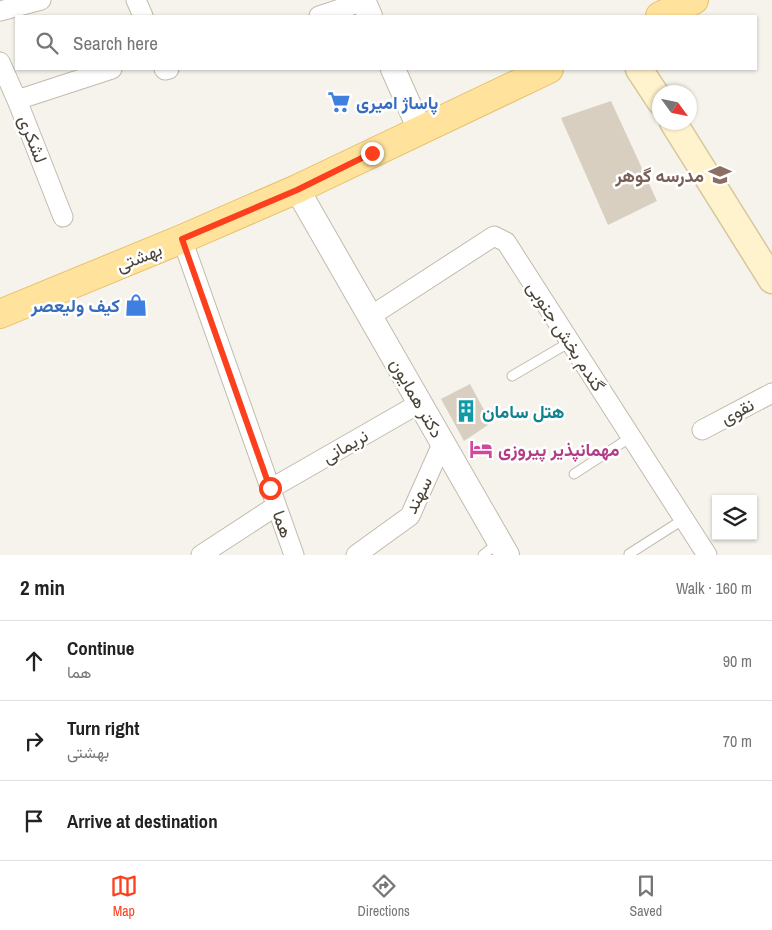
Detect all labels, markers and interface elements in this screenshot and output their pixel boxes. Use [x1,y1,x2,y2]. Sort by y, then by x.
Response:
search box [15,15,757,70]
icon: search [33,29,61,57]
text: Search here [73,30,158,56]
north arrow [652,85,697,130]
supermarket icon: پاساژ امیری [326,89,352,115]
place label: پاساژ امیری [356,90,439,115]
street label: لشکری [13,112,53,166]
route end [361,142,384,165]
school or university icon: مدرسه گوهر [707,162,733,188]
place label: مدرسه گوهر [614,163,704,188]
street label: بهشتی [112,236,166,278]
street label: گندم بخش جنوبی [521,276,611,396]
shop icon: کیف ولیعصر [123,292,149,318]
place label: کیف ولیعصر [30,293,120,318]
street label: دکتر همایون [384,354,450,442]
street label: نقوی [716,392,758,430]
building icon: هتل سامان [453,398,479,424]
place label: هتل سامان [482,399,565,424]
street label: نریمانی [317,423,373,469]
hotel icon: مهمانپذیر پیروزی [468,436,494,462]
place label: مهمانپذیر پیروزی [498,437,620,462]
street label: سهند [398,472,438,518]
route start [259,477,282,500]
map controls [712,495,757,540]
button: layers [712,495,757,540]
street label: هما [267,507,299,541]
text: 2 min [20,573,65,602]
text: Walk · 160 m [676,577,752,599]
text: Continue [67,635,135,661]
icon: ahead [20,647,48,675]
text: 90 m [723,650,752,672]
text: هما [67,661,91,683]
text: Turn right [67,715,139,741]
icon: right [20,727,48,755]
text: 70 m [723,730,752,752]
text: بهشتی [67,741,109,763]
icon: arrive [20,807,48,835]
text: Arrive at destination [67,808,218,834]
tab: Map [110,872,138,920]
tab: Directions [358,872,410,920]
tab: Saved [630,872,662,920]

